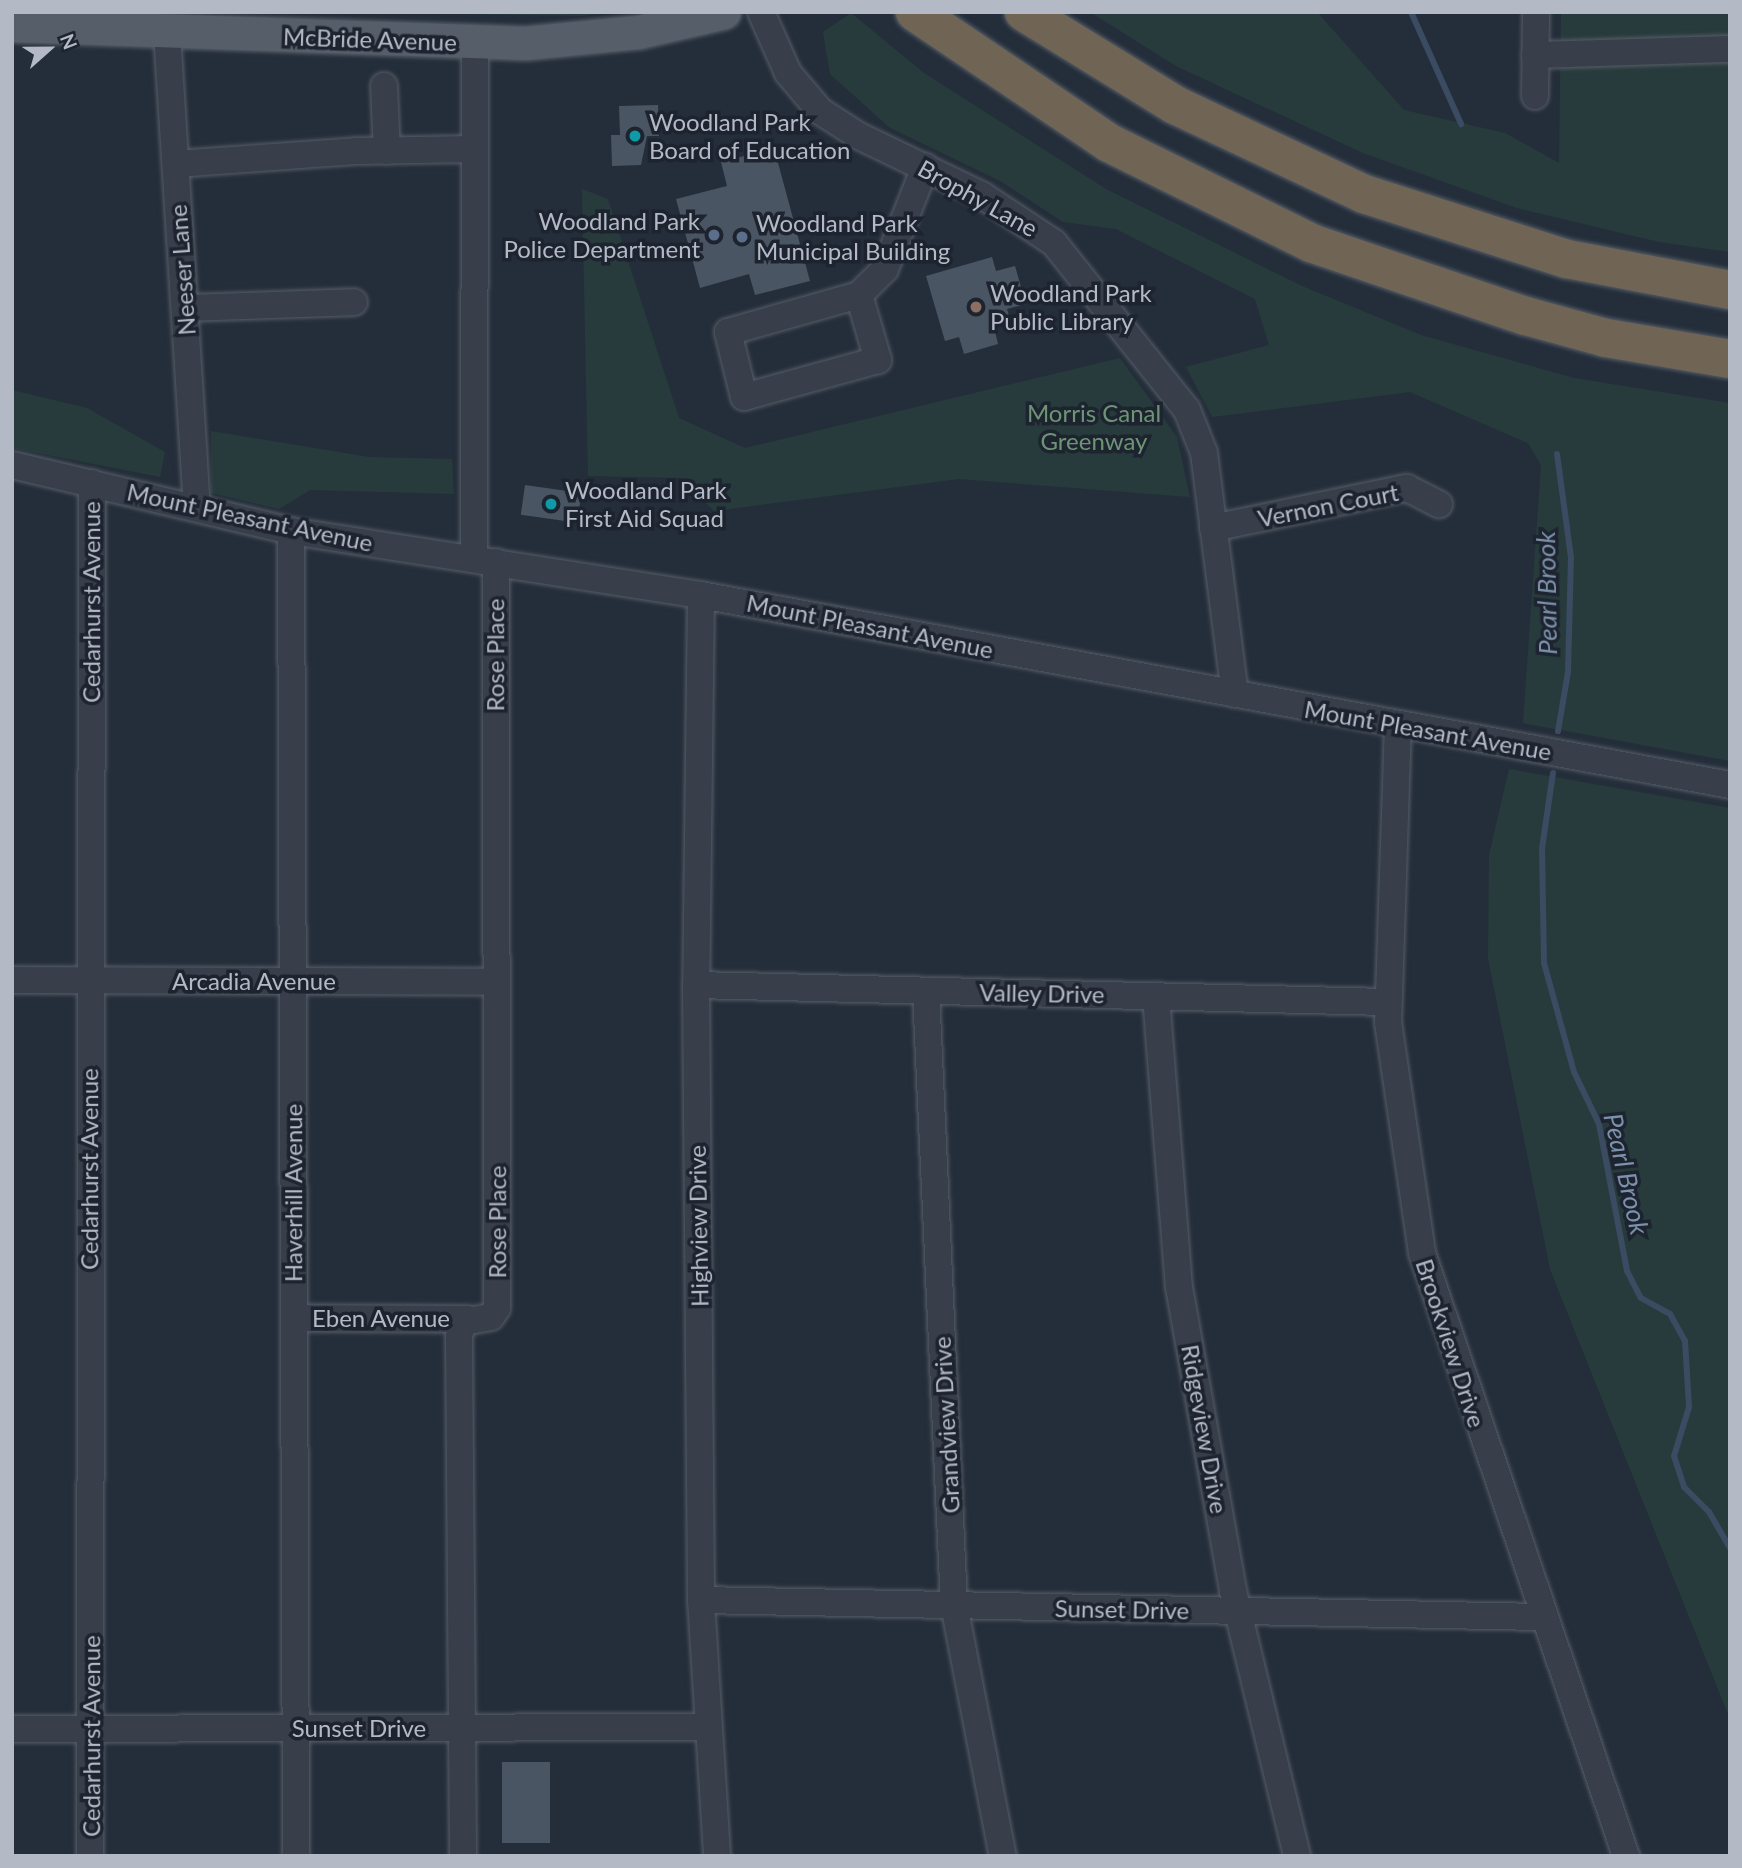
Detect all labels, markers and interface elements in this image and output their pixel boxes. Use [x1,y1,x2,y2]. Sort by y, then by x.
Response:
north arrow [14,14,84,84]
street label: McBride Avenue [282,22,458,56]
text: N [56,30,82,52]
place label: Woodland Park Board of Education [649,108,851,164]
marker: Woodland Park Board of Education [627,128,643,144]
street label: Brophy Lane [913,153,1043,243]
street label: Neeser Lane [163,203,201,337]
place label: Woodland Park Police Department [503,207,700,263]
place label: Woodland Park Municipal Building [756,209,950,265]
marker: Woodland Park Police Department [706,227,722,243]
marker: Woodland Park Municipal Building [734,229,750,245]
place label: Woodland Park Public Library [990,279,1152,335]
marker: Woodland Park Public Library [968,299,984,315]
park label: Morris Canal Greenway [1027,399,1161,455]
place label: Woodland Park First Aid Squad [565,476,727,532]
street label: Mount Pleasant Avenue [124,477,376,557]
street label: Vernon Court [1255,477,1401,533]
marker: Woodland Park First Aid Squad [543,496,559,512]
street label: Cedarhurst Avenue [77,501,105,703]
water label: Pearl Brook [1530,531,1564,655]
street label: Mount Pleasant Avenue [744,588,996,664]
street label: Rose Place [481,599,509,711]
street label: Mount Pleasant Avenue [1302,694,1554,766]
street label: Arcadia Avenue [172,967,336,995]
street label: Valley Drive [979,978,1105,1008]
street label: Cedarhurst Avenue [75,1068,103,1270]
street label: Haverhill Avenue [279,1103,307,1283]
water label: Pearl Brook [1597,1110,1655,1238]
street label: Highview Drive [682,1145,714,1307]
street label: Rose Place [483,1166,511,1278]
street label: Brookview Drive [1410,1255,1492,1431]
street label: Eben Avenue [312,1304,450,1332]
street label: Grandview Drive [927,1336,965,1514]
street label: Ridgeview Drive [1176,1342,1234,1516]
street label: Sunset Drive [1055,1593,1189,1625]
street label: Cedarhurst Avenue [77,1635,105,1837]
street label: Sunset Drive [292,1714,426,1742]

